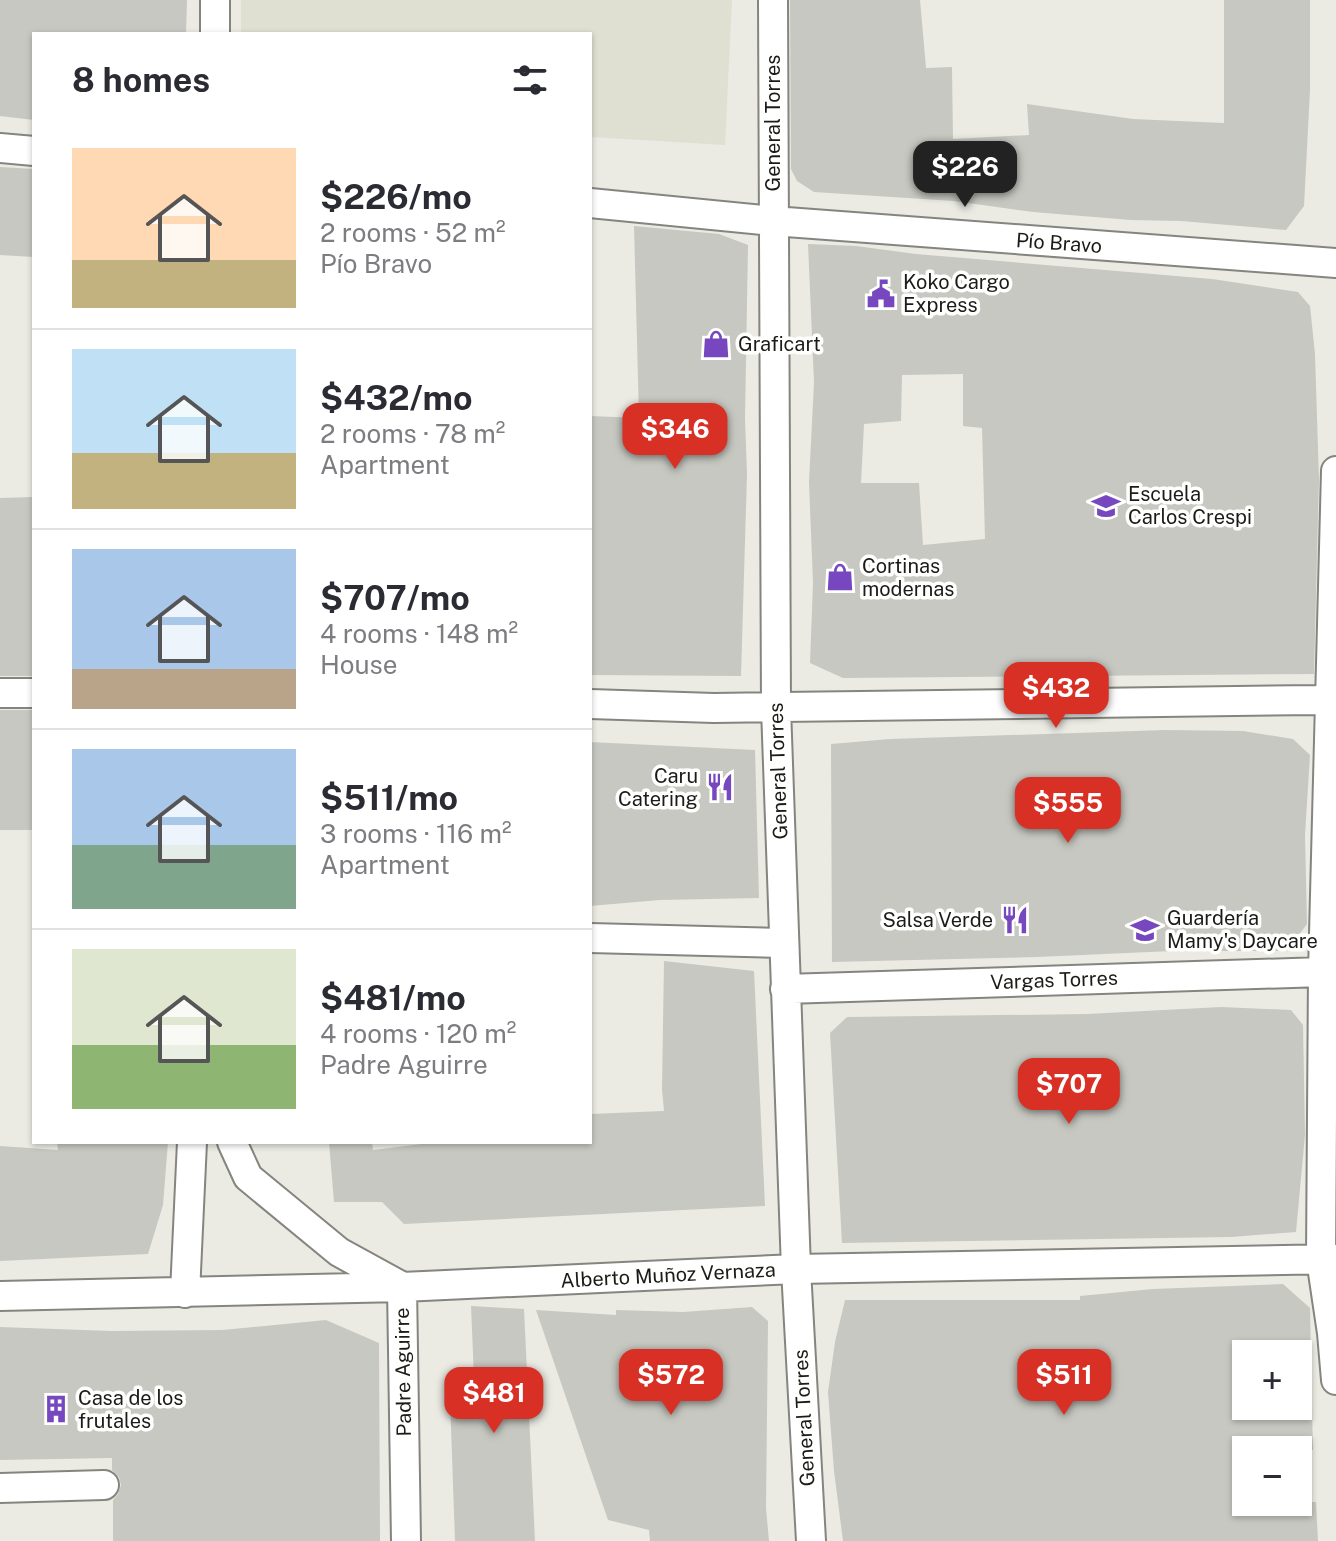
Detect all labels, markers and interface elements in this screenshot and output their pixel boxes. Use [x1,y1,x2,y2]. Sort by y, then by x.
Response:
street label: General Torres [761,55,785,191]
icon: filters [508,58,552,102]
text: 8 homes [72,60,210,100]
pin: $226 [918,141,1012,209]
text: $226 [931,151,999,182]
text: $226/mo [320,177,472,217]
icon: home [136,180,232,276]
text: 2 rooms · 52 m² [320,217,506,248]
street label: Pío Bravo [1015,228,1103,258]
text: Pío Bravo [320,248,432,279]
place label: Koko Cargo Express [903,270,1010,317]
public building icon: Koko Cargo Express [866,279,896,309]
shop icon: Graficart [701,329,731,359]
place label: Graficart [738,332,821,356]
text: $432/mo [320,378,473,418]
icon: home [136,381,232,477]
pin: $346 [628,403,722,471]
text: $346 [640,413,710,444]
text: 2 rooms · 78 m² [320,418,505,449]
text: Apartment [320,449,450,480]
place label: Escuela Carlos Crespi [1128,482,1252,529]
school or university icon: Escuela Carlos Crespi [1091,491,1121,521]
place label: Cortinas modernas [862,554,954,601]
shop icon: Cortinas modernas [825,562,855,592]
text: $707/mo [320,578,470,618]
icon: home [136,581,232,677]
text: 4 rooms · 148 m² [320,618,518,649]
text: House [320,649,397,680]
pin: $432 [1009,662,1103,730]
text: $432 [1022,672,1090,703]
street label: General Torres [764,702,792,840]
place label: Caru Catering [618,764,698,811]
restaurant icon: Caru Catering [705,772,735,802]
pin: $555 [1021,777,1115,845]
text: $511/mo [320,778,458,818]
icon: home [136,781,232,877]
text: $555 [1033,787,1103,818]
text: 3 rooms · 116 m² [320,818,512,849]
text: Apartment [320,849,450,880]
restaurant icon: Salsa Verde [1000,905,1030,935]
place label: Guardería Mamy's Daycare [1167,906,1318,953]
place label: Salsa Verde [882,908,993,932]
school or university icon: Guardería Mamy's Daycare [1130,915,1160,945]
street label: Vargas Torres [990,966,1118,994]
text: $481/mo [320,978,466,1018]
icon: home [136,981,232,1077]
text: 4 rooms · 120 m² [320,1018,516,1049]
text: Padre Aguirre [320,1049,488,1080]
pin: $707 [1022,1058,1116,1126]
text: $707 [1036,1068,1102,1099]
street label: Alberto Muñoz Vernaza [560,1257,776,1293]
street label: Padre Aguirre [390,1307,416,1437]
map controls [1232,1340,1312,1516]
button: + [1232,1340,1312,1420]
pin: $572 [624,1349,718,1417]
street label: General Torres [788,1349,820,1487]
pin: $511 [1017,1349,1111,1417]
text: $572 [637,1359,705,1390]
text: $511 [1035,1359,1093,1390]
pin: $481 [447,1367,541,1435]
text: $481 [462,1377,526,1408]
place label: Casa de los frutales [78,1386,183,1433]
building icon: Casa de los frutales [41,1394,71,1424]
button: − [1232,1436,1312,1516]

